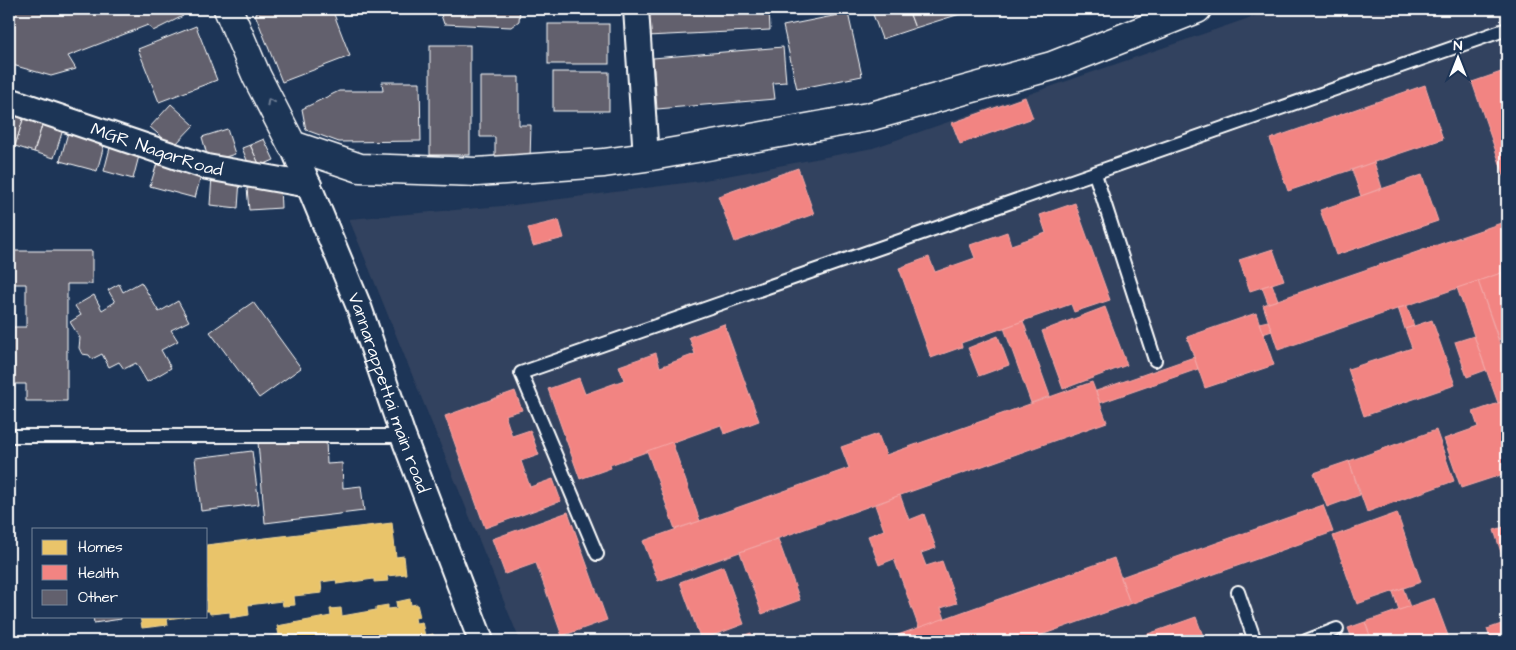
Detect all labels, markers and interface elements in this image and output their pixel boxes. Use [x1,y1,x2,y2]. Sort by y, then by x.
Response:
north arrow [1434,32,1484,82]
text: N [1454,36,1463,56]
one-way arrow [266,98,276,107]
street label: MGR NagarRoad [88,116,225,182]
street label: Vannarappettai main road [342,289,436,496]
legend [32,528,208,618]
text: Homes [78,537,123,558]
text: Health [78,563,119,584]
text: Other [78,587,118,608]

